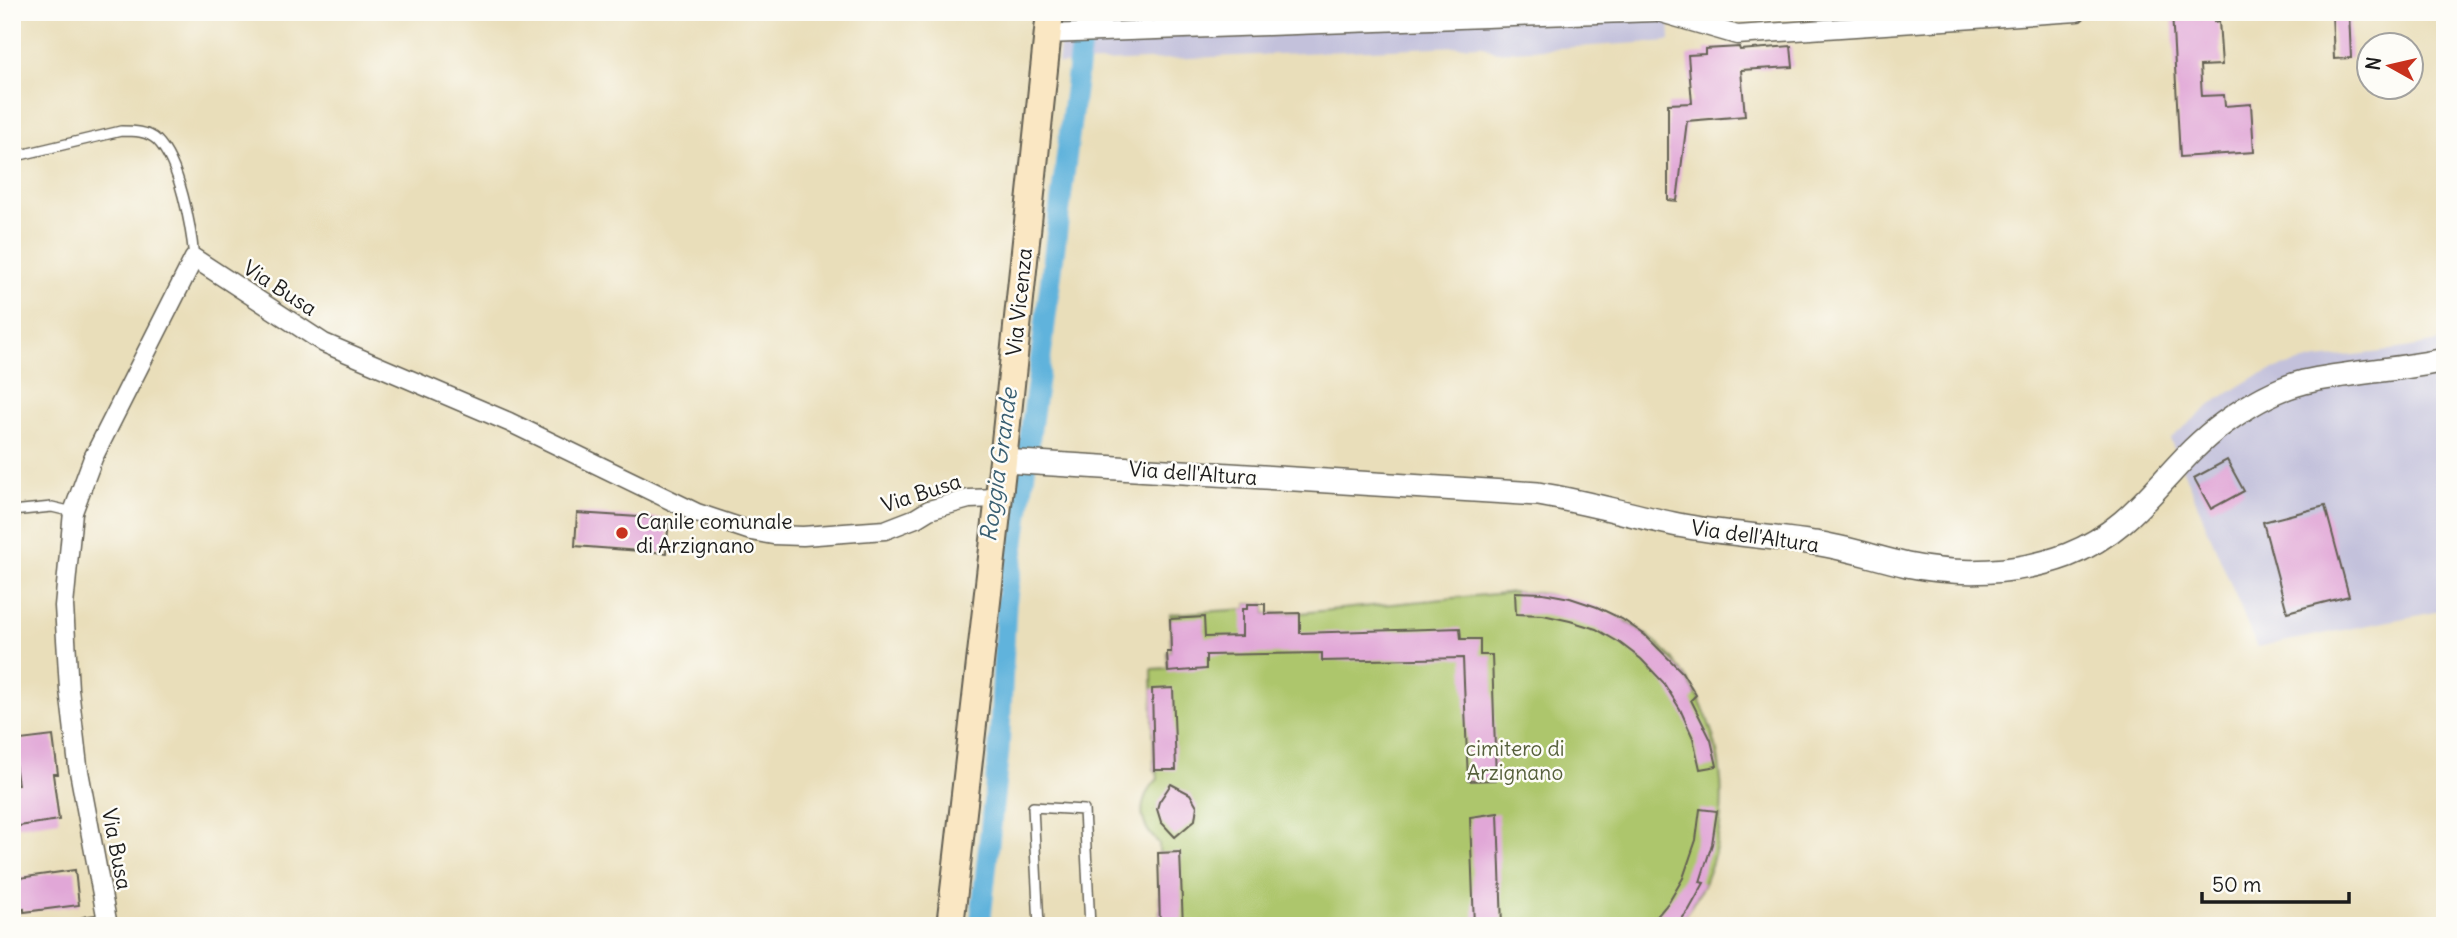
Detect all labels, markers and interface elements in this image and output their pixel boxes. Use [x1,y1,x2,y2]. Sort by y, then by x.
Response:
north arrow [2356,32,2426,102]
text: N [2360,55,2386,72]
street label: Via Vicenza [1000,247,1038,357]
street label: Via Busa [238,254,322,322]
water label: Roggia Grande [973,385,1023,544]
street label: Via dell'Altura [1128,455,1258,491]
street label: Via Busa [878,467,964,519]
place label: Canile comunale di Arzignano [636,508,793,559]
street label: Via dell'Altura [1689,514,1821,558]
marker: Canile comunale di Arzignano [614,525,630,541]
park label: cimitero di Arzignano [1466,735,1564,786]
street label: Via Busa [96,806,138,892]
scale bar [2202,861,2348,905]
text: 50 m [2212,871,2261,898]

